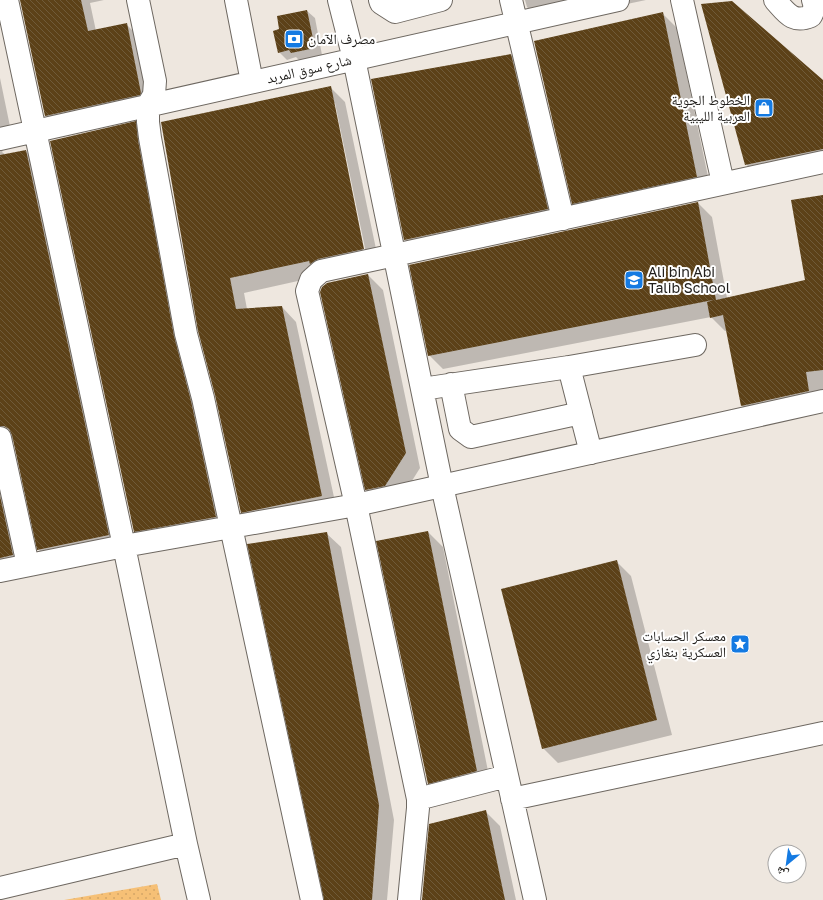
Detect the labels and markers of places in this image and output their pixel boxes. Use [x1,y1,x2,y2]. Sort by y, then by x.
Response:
bank icon: مصرف الآمان [283,28,305,50]
place label: مصرف الآمان [308,30,375,48]
place label: الخطوط الجوية العربية الليبية [671,91,750,125]
shop icon: الخطوط الجوية العربية الليبية [753,97,775,119]
place label: Ali bin Abi Talib School [648,263,730,296]
school or university icon: Ali bin Abi Talib School [623,269,645,291]
place label: معسكر الحسابات العسكرية بنغازي [642,627,726,664]
place icon: معسكر الحسابات العسكرية بنغازي [729,633,751,655]

